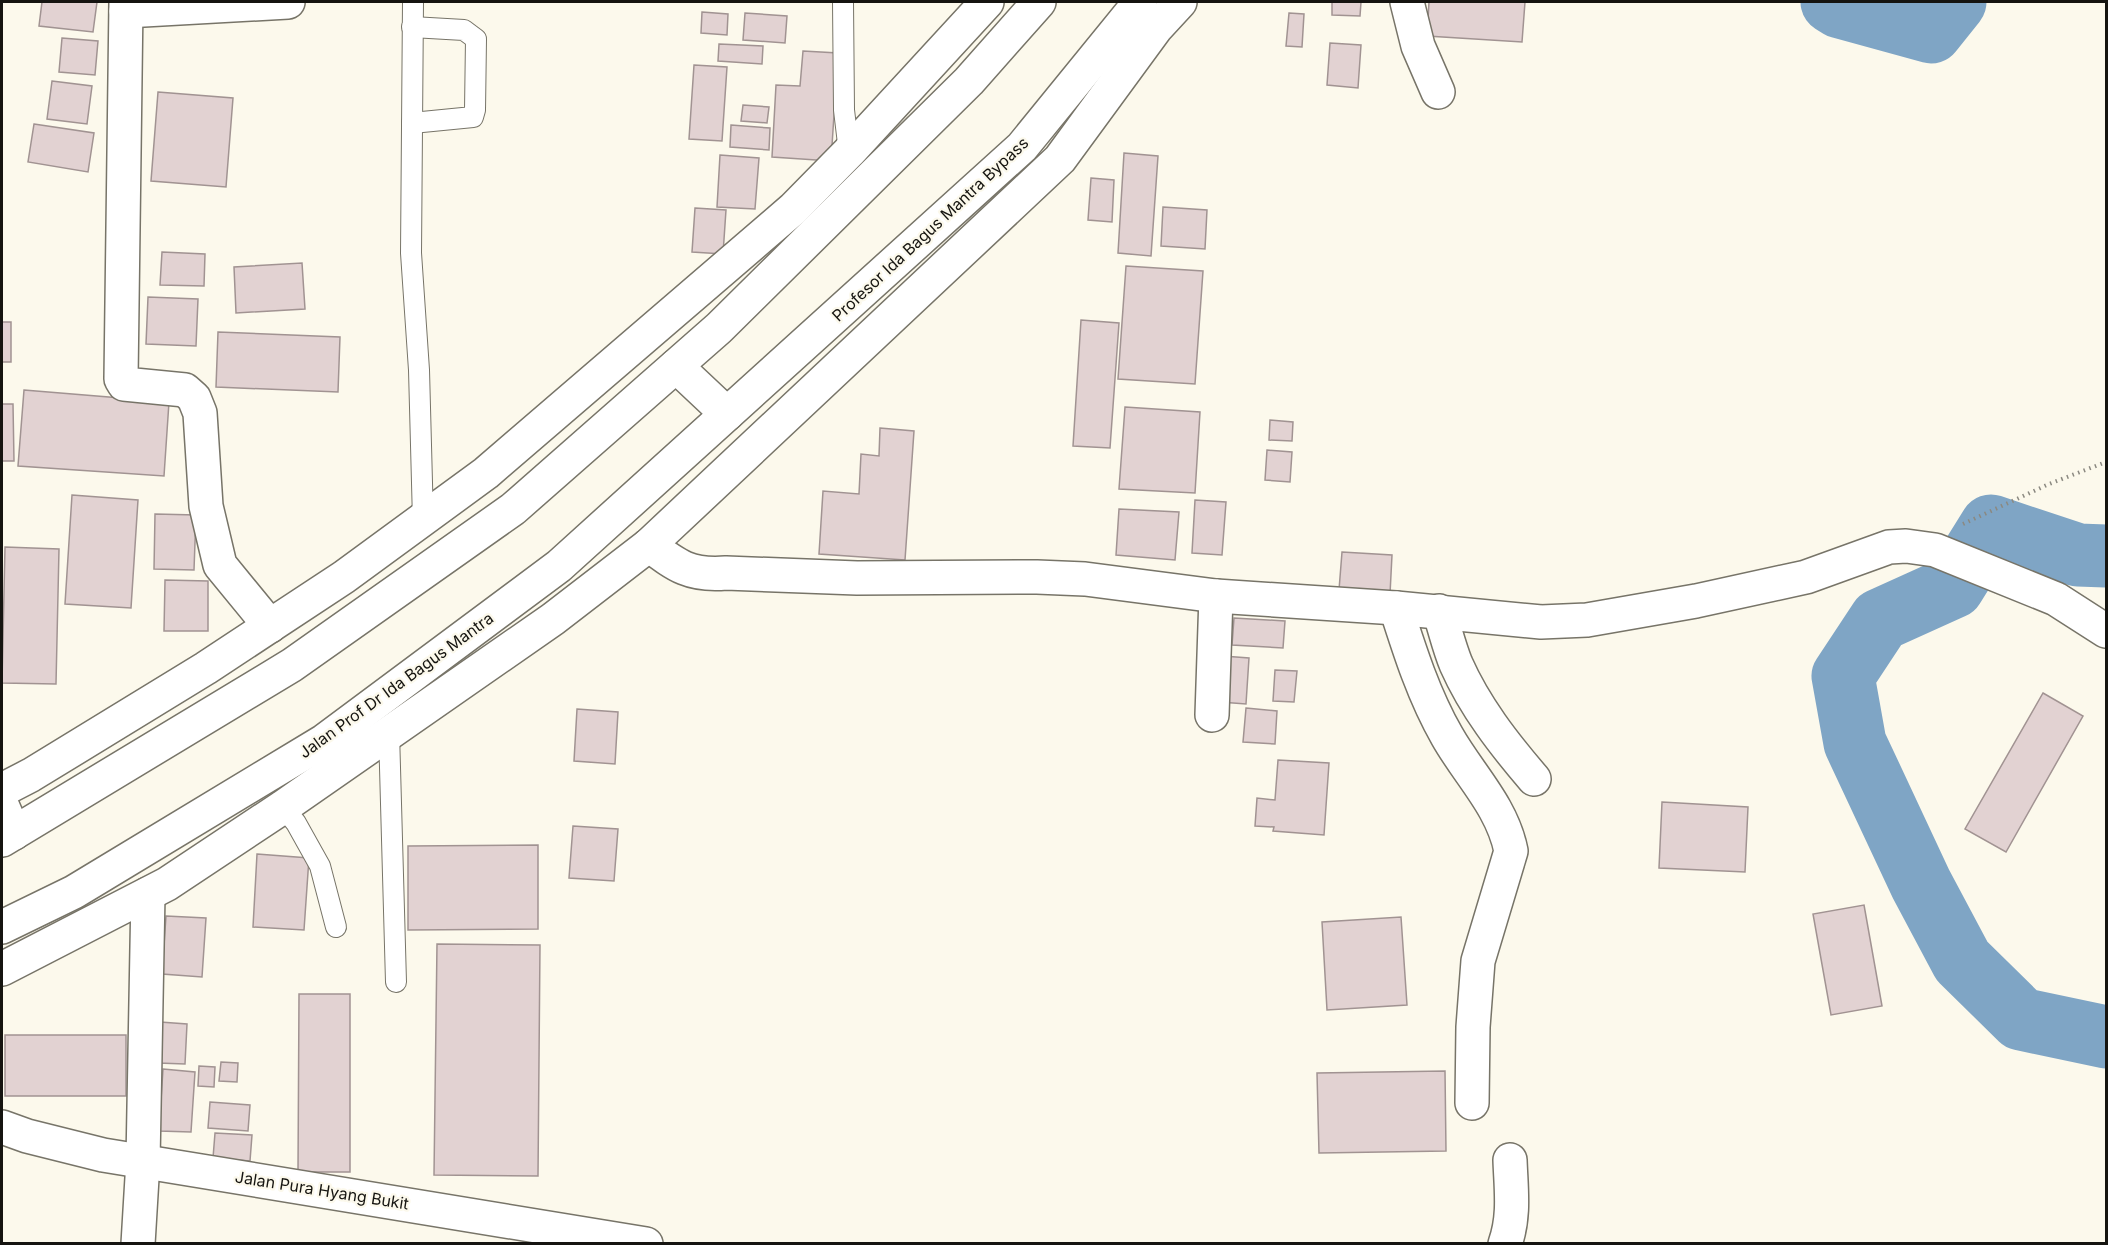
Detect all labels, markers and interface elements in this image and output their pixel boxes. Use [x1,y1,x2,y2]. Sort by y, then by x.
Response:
street label: Profesor Ida Bagus Mantra Bypass [828,133,1032,325]
street label: Jalan Prof Dr Ida Bagus Mantra [295,608,497,762]
street label: Jalan Pura Hyang Bukit [234,1166,410,1214]

